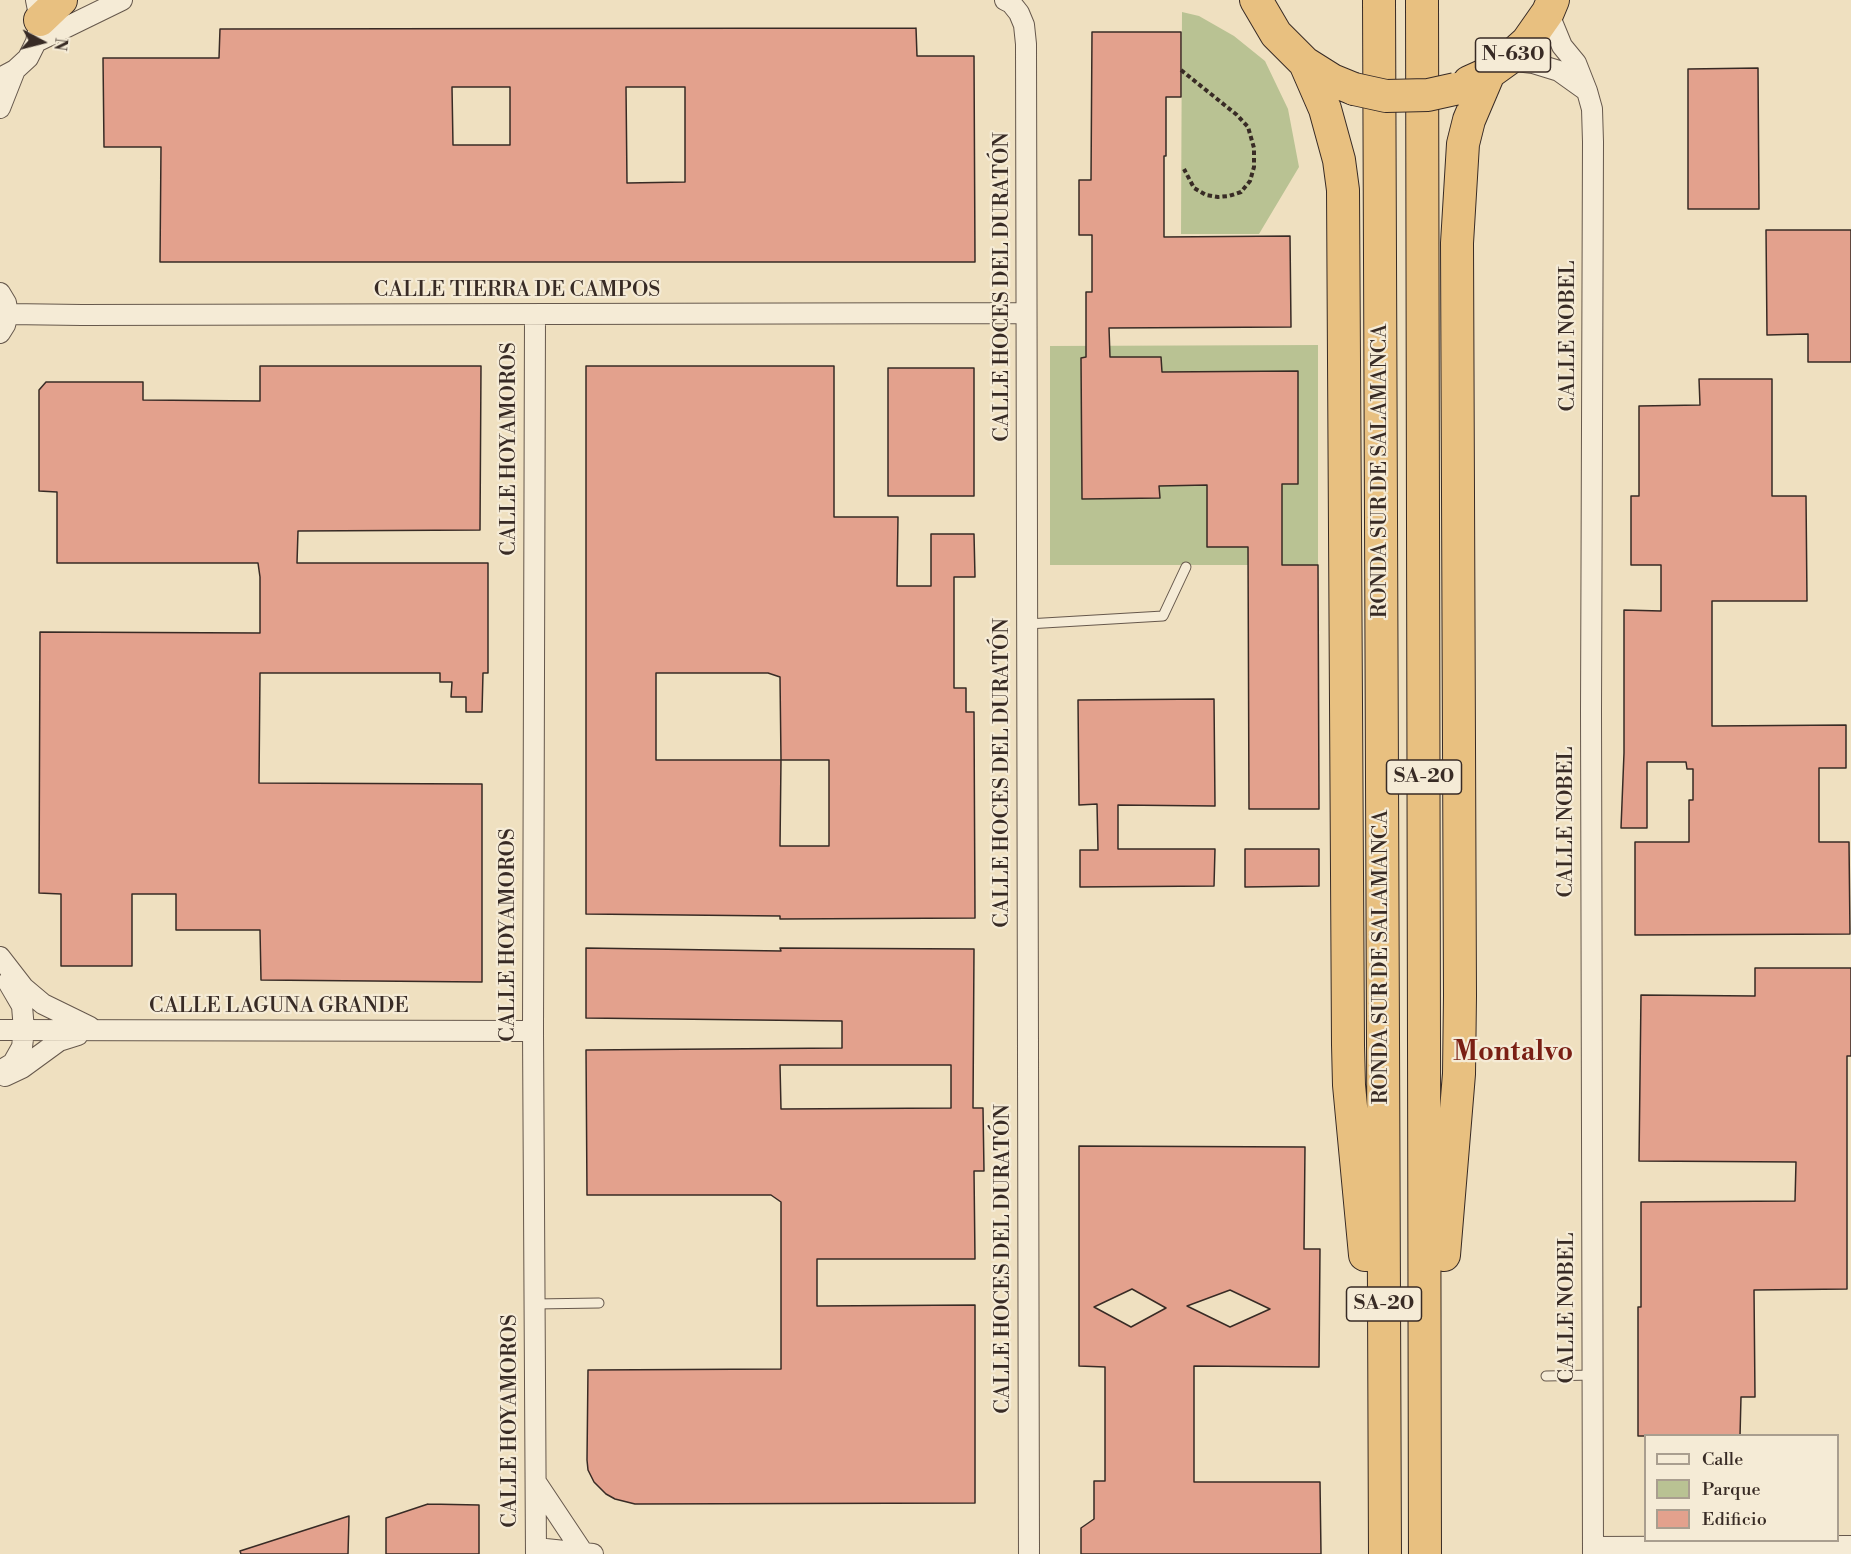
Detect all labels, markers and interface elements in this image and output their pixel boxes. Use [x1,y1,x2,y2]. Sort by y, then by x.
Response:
north arrow [12,12,72,72]
text: N [49,37,71,52]
road number: N-630 [1476,38,1550,72]
street label: CALLE HOCES DEL DURATÓN [990,132,1016,442]
street label: CALLE NOBEL [1556,261,1582,411]
street label: CALLE TIERRA DE CAMPOS [374,278,660,304]
street label: RONDA SUR DE SALAMANCA [1368,324,1394,618]
street label: CALLE HOYAMOROS [497,342,523,556]
street label: CALLE HOCES DEL DURATÓN [990,618,1016,928]
street label: CALLE NOBEL [1554,747,1580,897]
road number: SA-20 [1386,760,1462,794]
street label: RONDA SUR DE SALAMANCA [1369,810,1395,1104]
street label: CALLE HOYAMOROS [496,828,522,1042]
street label: CALLE LAGUNA GRANDE [149,994,409,1020]
district label: Montalvo [1453,1038,1573,1070]
street label: CALLE HOCES DEL DURATÓN [991,1104,1017,1414]
street label: CALLE NOBEL [1555,1233,1581,1383]
road number: SA-20 [1346,1287,1422,1321]
street label: CALLE HOYAMOROS [498,1314,524,1528]
legend [1644,1434,1839,1542]
text: Calle [1702,1448,1743,1471]
text: Parque [1702,1478,1761,1501]
text: Edificio [1702,1508,1767,1531]

